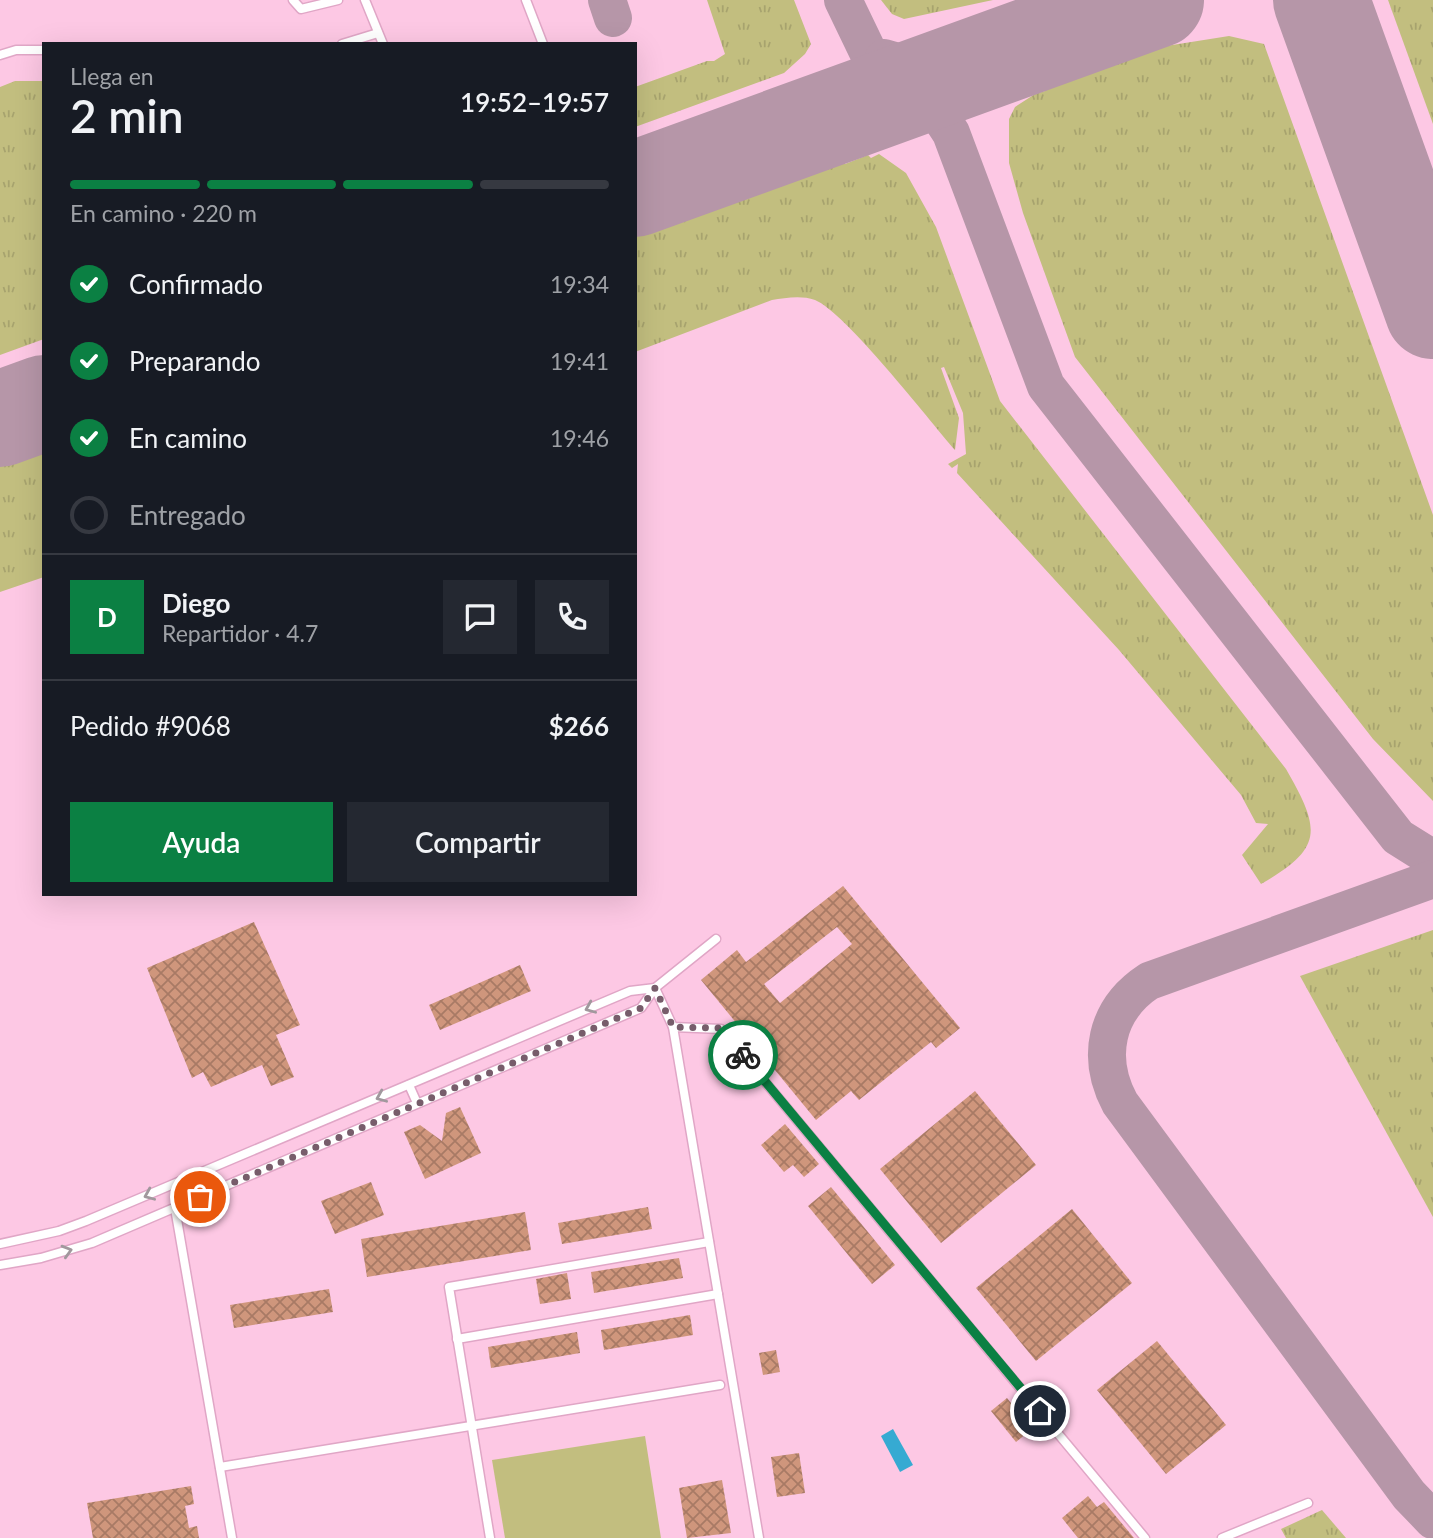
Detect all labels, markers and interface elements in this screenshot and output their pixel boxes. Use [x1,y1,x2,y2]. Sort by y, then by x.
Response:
text: Llega en [70,62,154,90]
text: 19:52–19:57 [460,86,609,118]
text: 2 min [70,88,184,143]
text: En camino · 220 m [70,199,257,227]
icon: check [70,265,108,303]
text: Confirmado [129,268,263,300]
text: 19:34 [550,270,609,298]
icon: check [70,342,108,380]
text: Preparando [129,345,261,377]
text: 19:41 [550,347,609,375]
icon: check [70,419,108,457]
text: En camino [129,422,247,454]
text: 19:46 [550,424,609,452]
text: Entregado [129,499,246,531]
button: chat [443,580,517,654]
button: phone [535,580,609,654]
text: Diego [162,587,230,619]
text: D [97,601,117,633]
text: Repartidor · 4.7 [162,619,318,647]
text: Pedido #9068 [70,710,231,742]
text: $266 [549,710,609,742]
button: Ayuda [70,802,333,882]
button: Compartir [347,802,609,882]
one-way arrow [585,999,597,1013]
courier [708,1020,778,1090]
icon: bike [724,1036,762,1074]
one-way arrow [376,1089,388,1103]
pin [170,1167,230,1227]
icon: bag [181,1178,219,1216]
one-way arrow [144,1186,156,1200]
one-way arrow [60,1244,72,1259]
pin [1010,1381,1070,1441]
icon: home [1021,1392,1059,1430]

